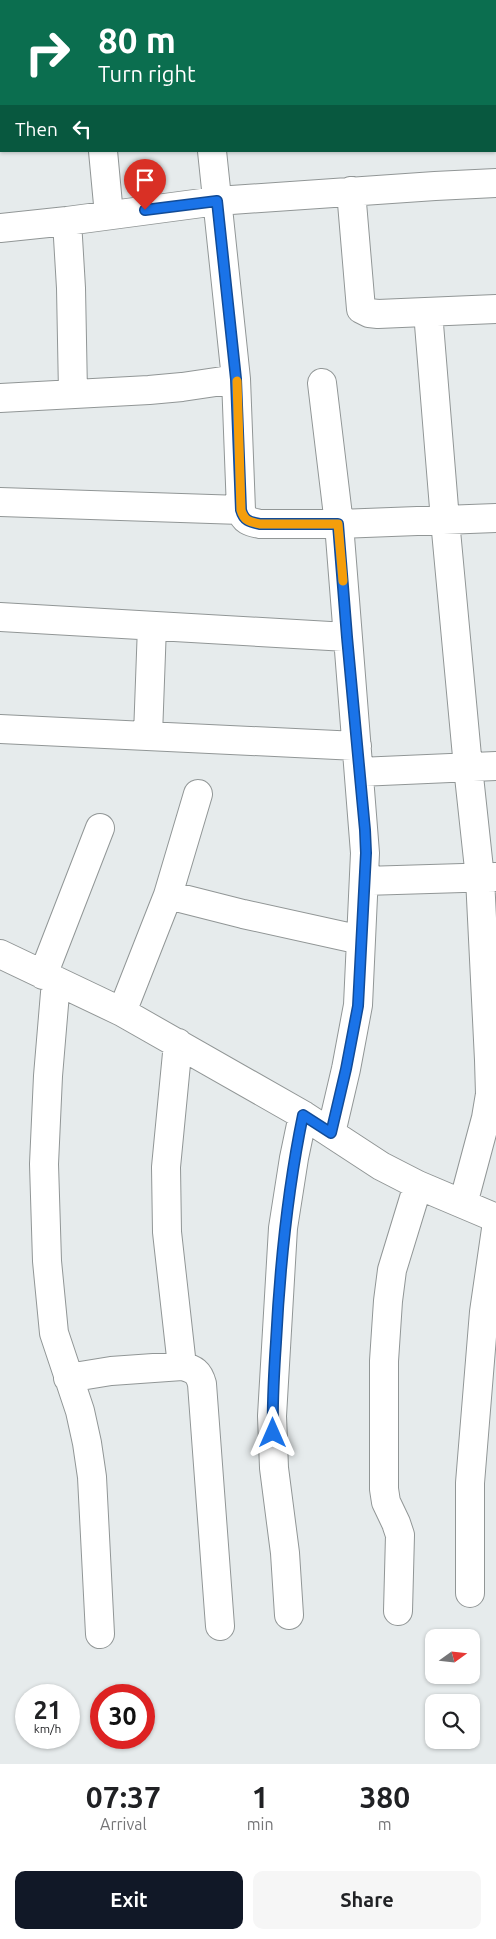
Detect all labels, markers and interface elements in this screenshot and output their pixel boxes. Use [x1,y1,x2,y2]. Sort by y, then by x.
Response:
icon: right [15,20,80,85]
text: 80 m [98,20,176,60]
text: Turn right [98,61,196,86]
icon: left [68,115,96,143]
text: Then [15,118,58,140]
pin [124,159,166,210]
icon: arrive [131,166,159,194]
position arrow [246,1406,298,1458]
north arrow [425,1629,480,1684]
map controls [425,1629,480,1749]
speed limit sign: 30 [90,1684,155,1749]
button: search [425,1694,480,1749]
text: 21 [33,1696,62,1724]
text: km/h [34,1722,61,1735]
text: 07:37 [86,1780,161,1814]
text: 1 [252,1780,269,1814]
text: 380 [359,1780,410,1814]
text: Arrival [100,1815,147,1833]
text: min [247,1815,274,1833]
text: m [378,1815,392,1833]
button: Exit [15,1871,243,1929]
button: Share [253,1871,481,1929]

